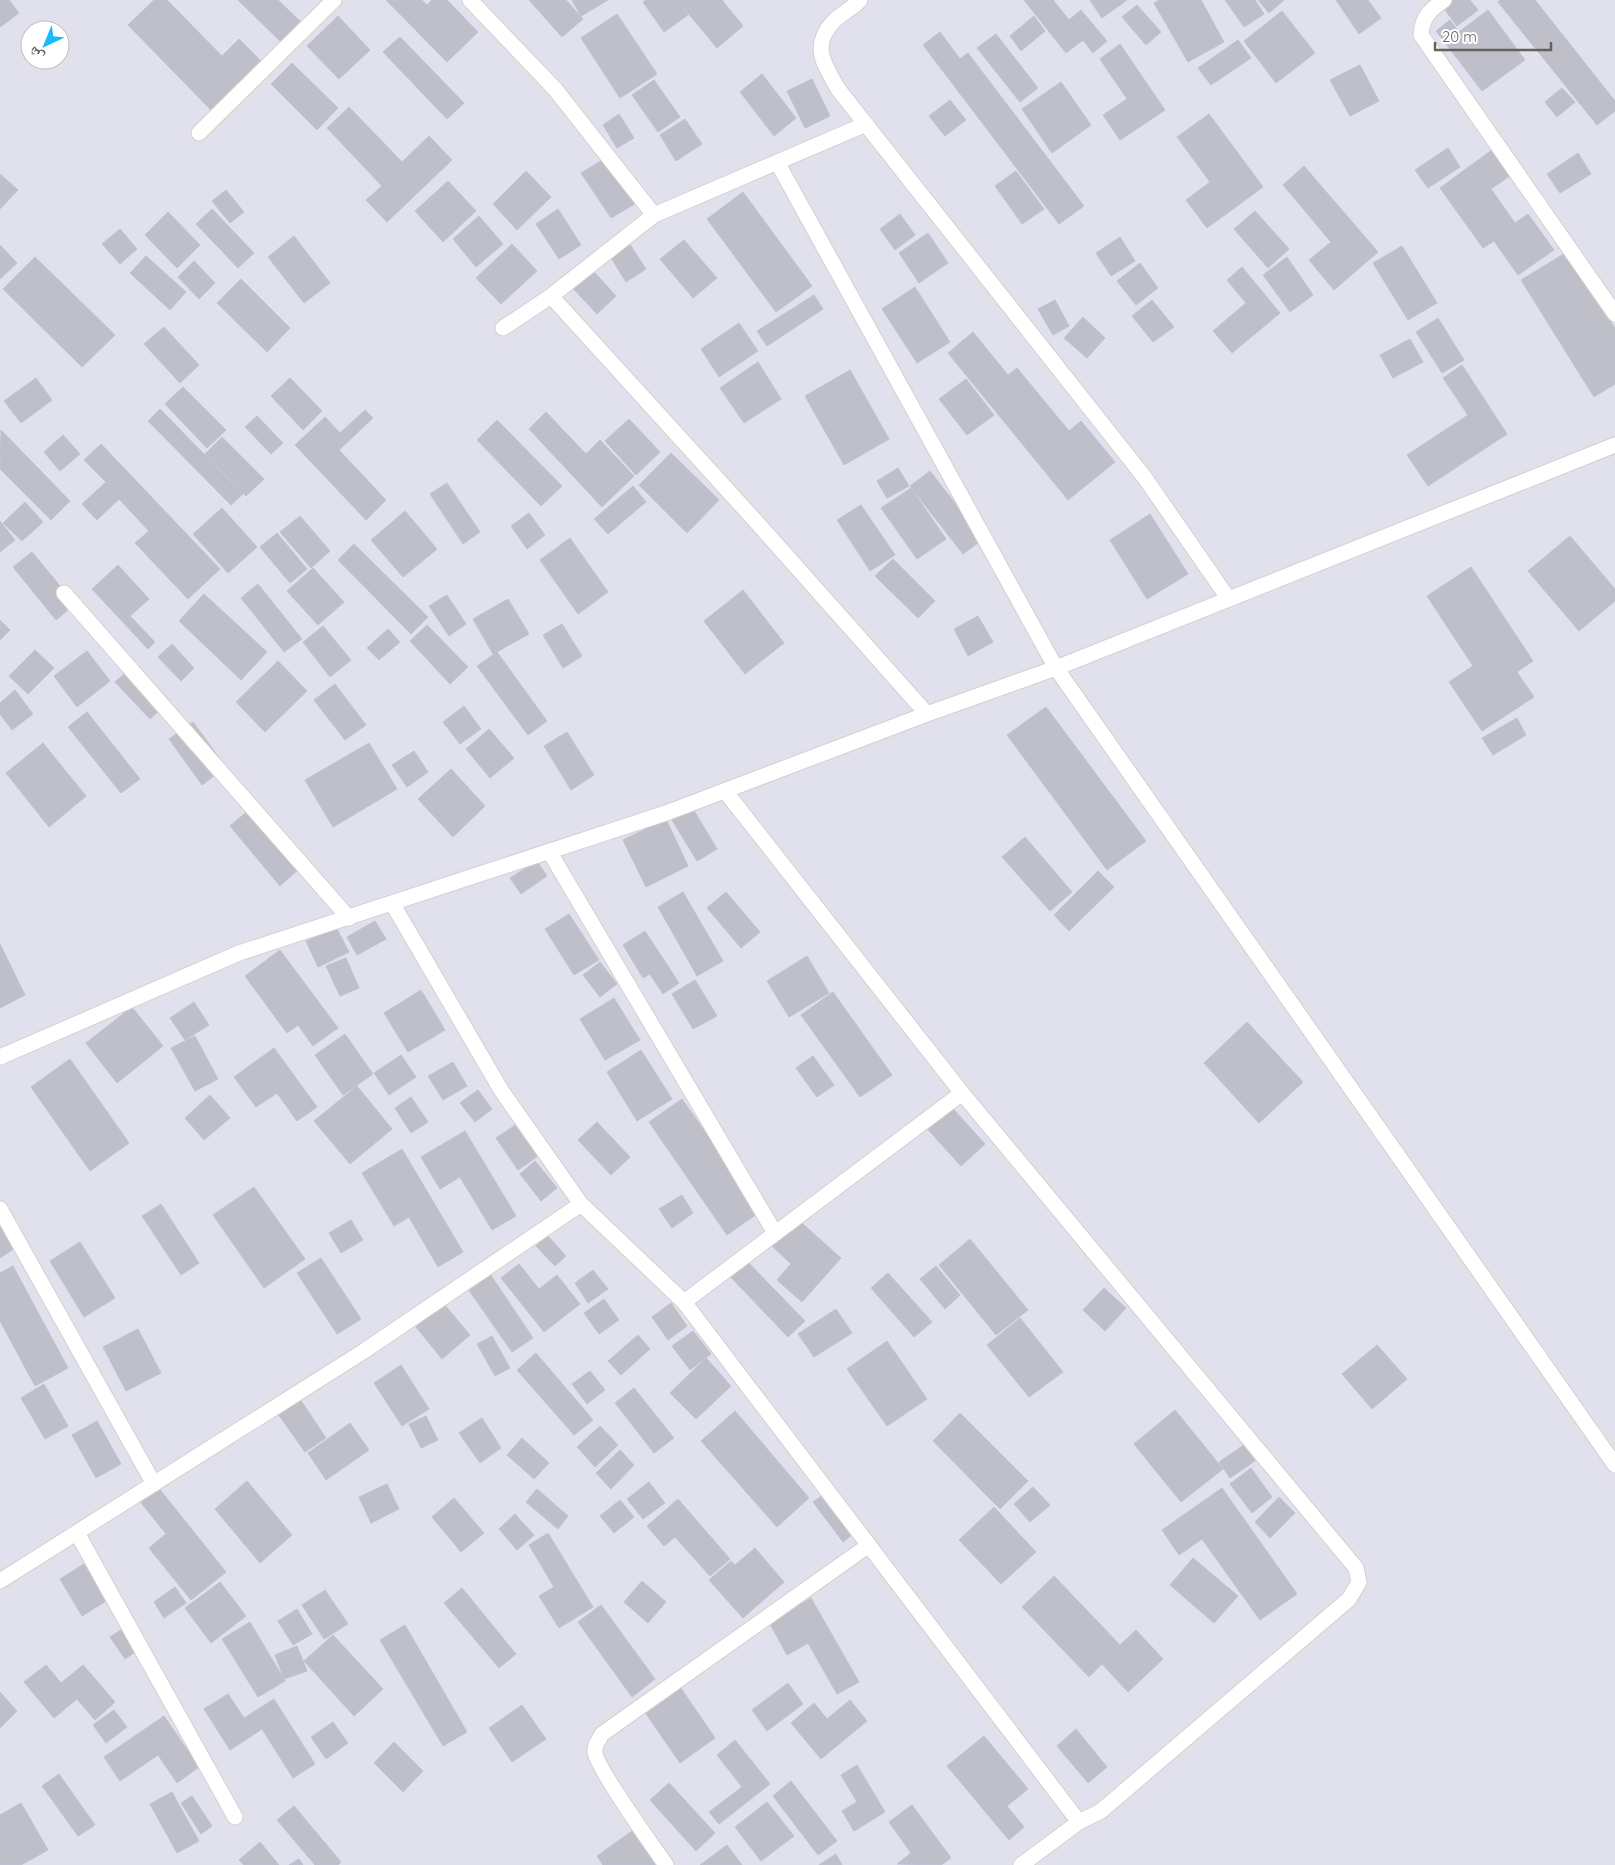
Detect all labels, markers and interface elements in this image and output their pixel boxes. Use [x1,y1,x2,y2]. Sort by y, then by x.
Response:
north arrow [20,20,70,70]
scale bar [1435,20,1551,52]
text: 20 m [1442,27,1477,46]
text: ش [24,43,48,66]

